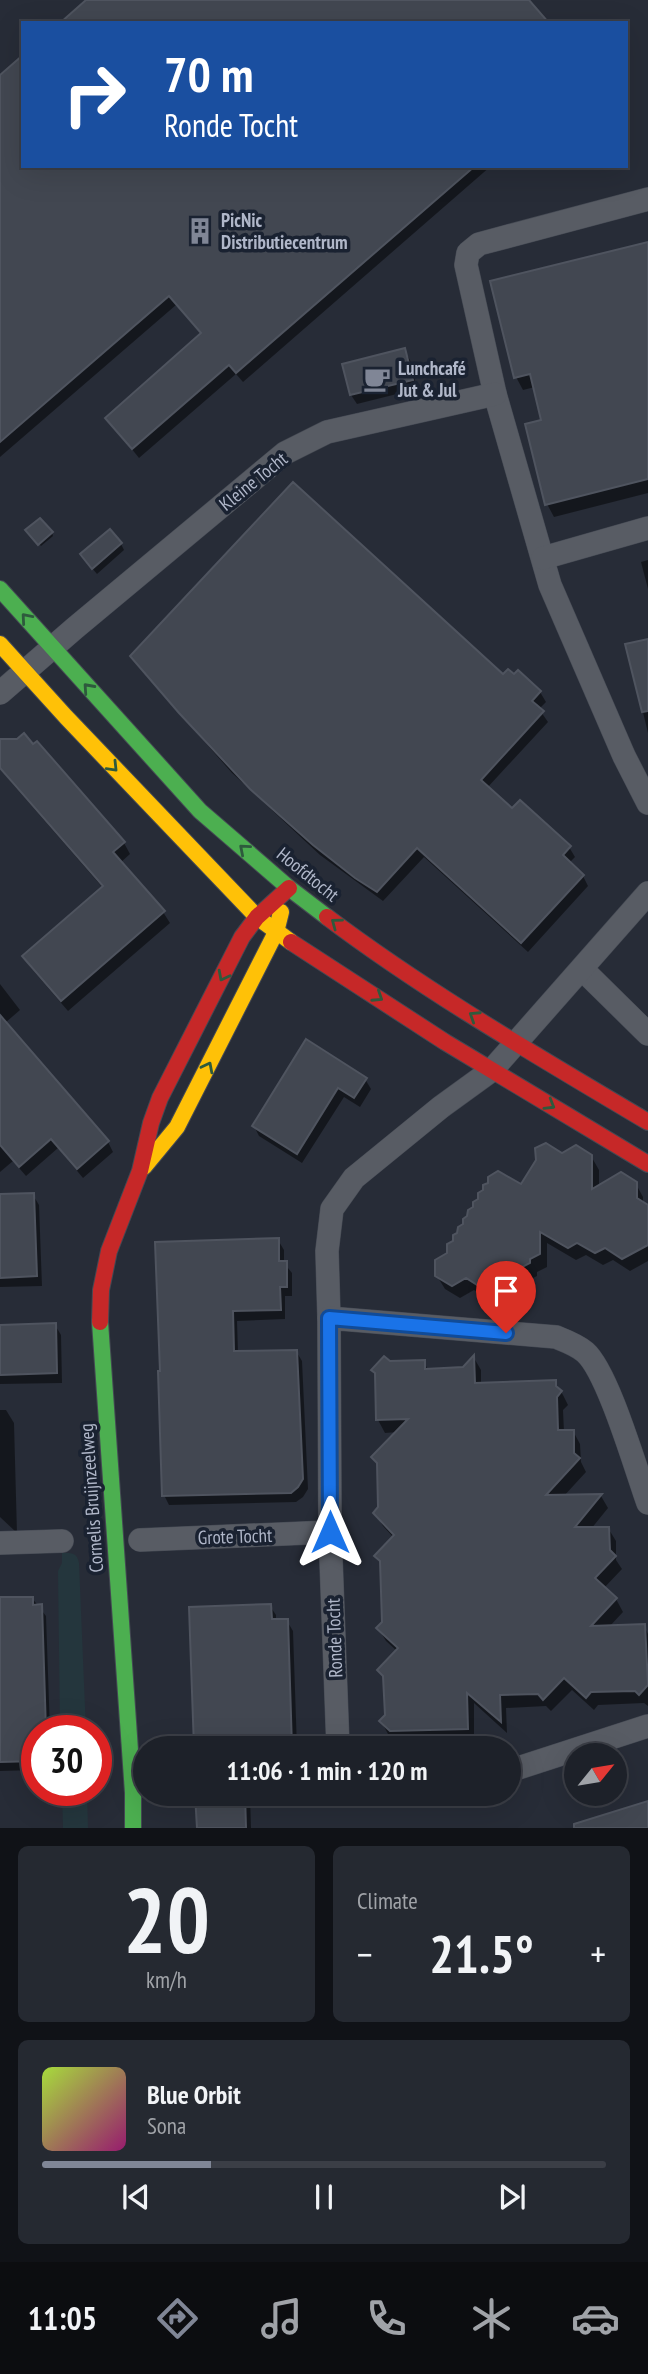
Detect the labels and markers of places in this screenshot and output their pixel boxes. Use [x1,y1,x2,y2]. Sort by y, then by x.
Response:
place label: PicNic Distributiecentrum [221,208,348,254]
building icon: PicNic Distributiecentrum [185,216,215,246]
place label: Lunchcafé Jut & Jul [397,356,466,402]
cafe icon: Lunchcafé Jut & Jul [362,364,392,394]
pin [476,1261,536,1333]

